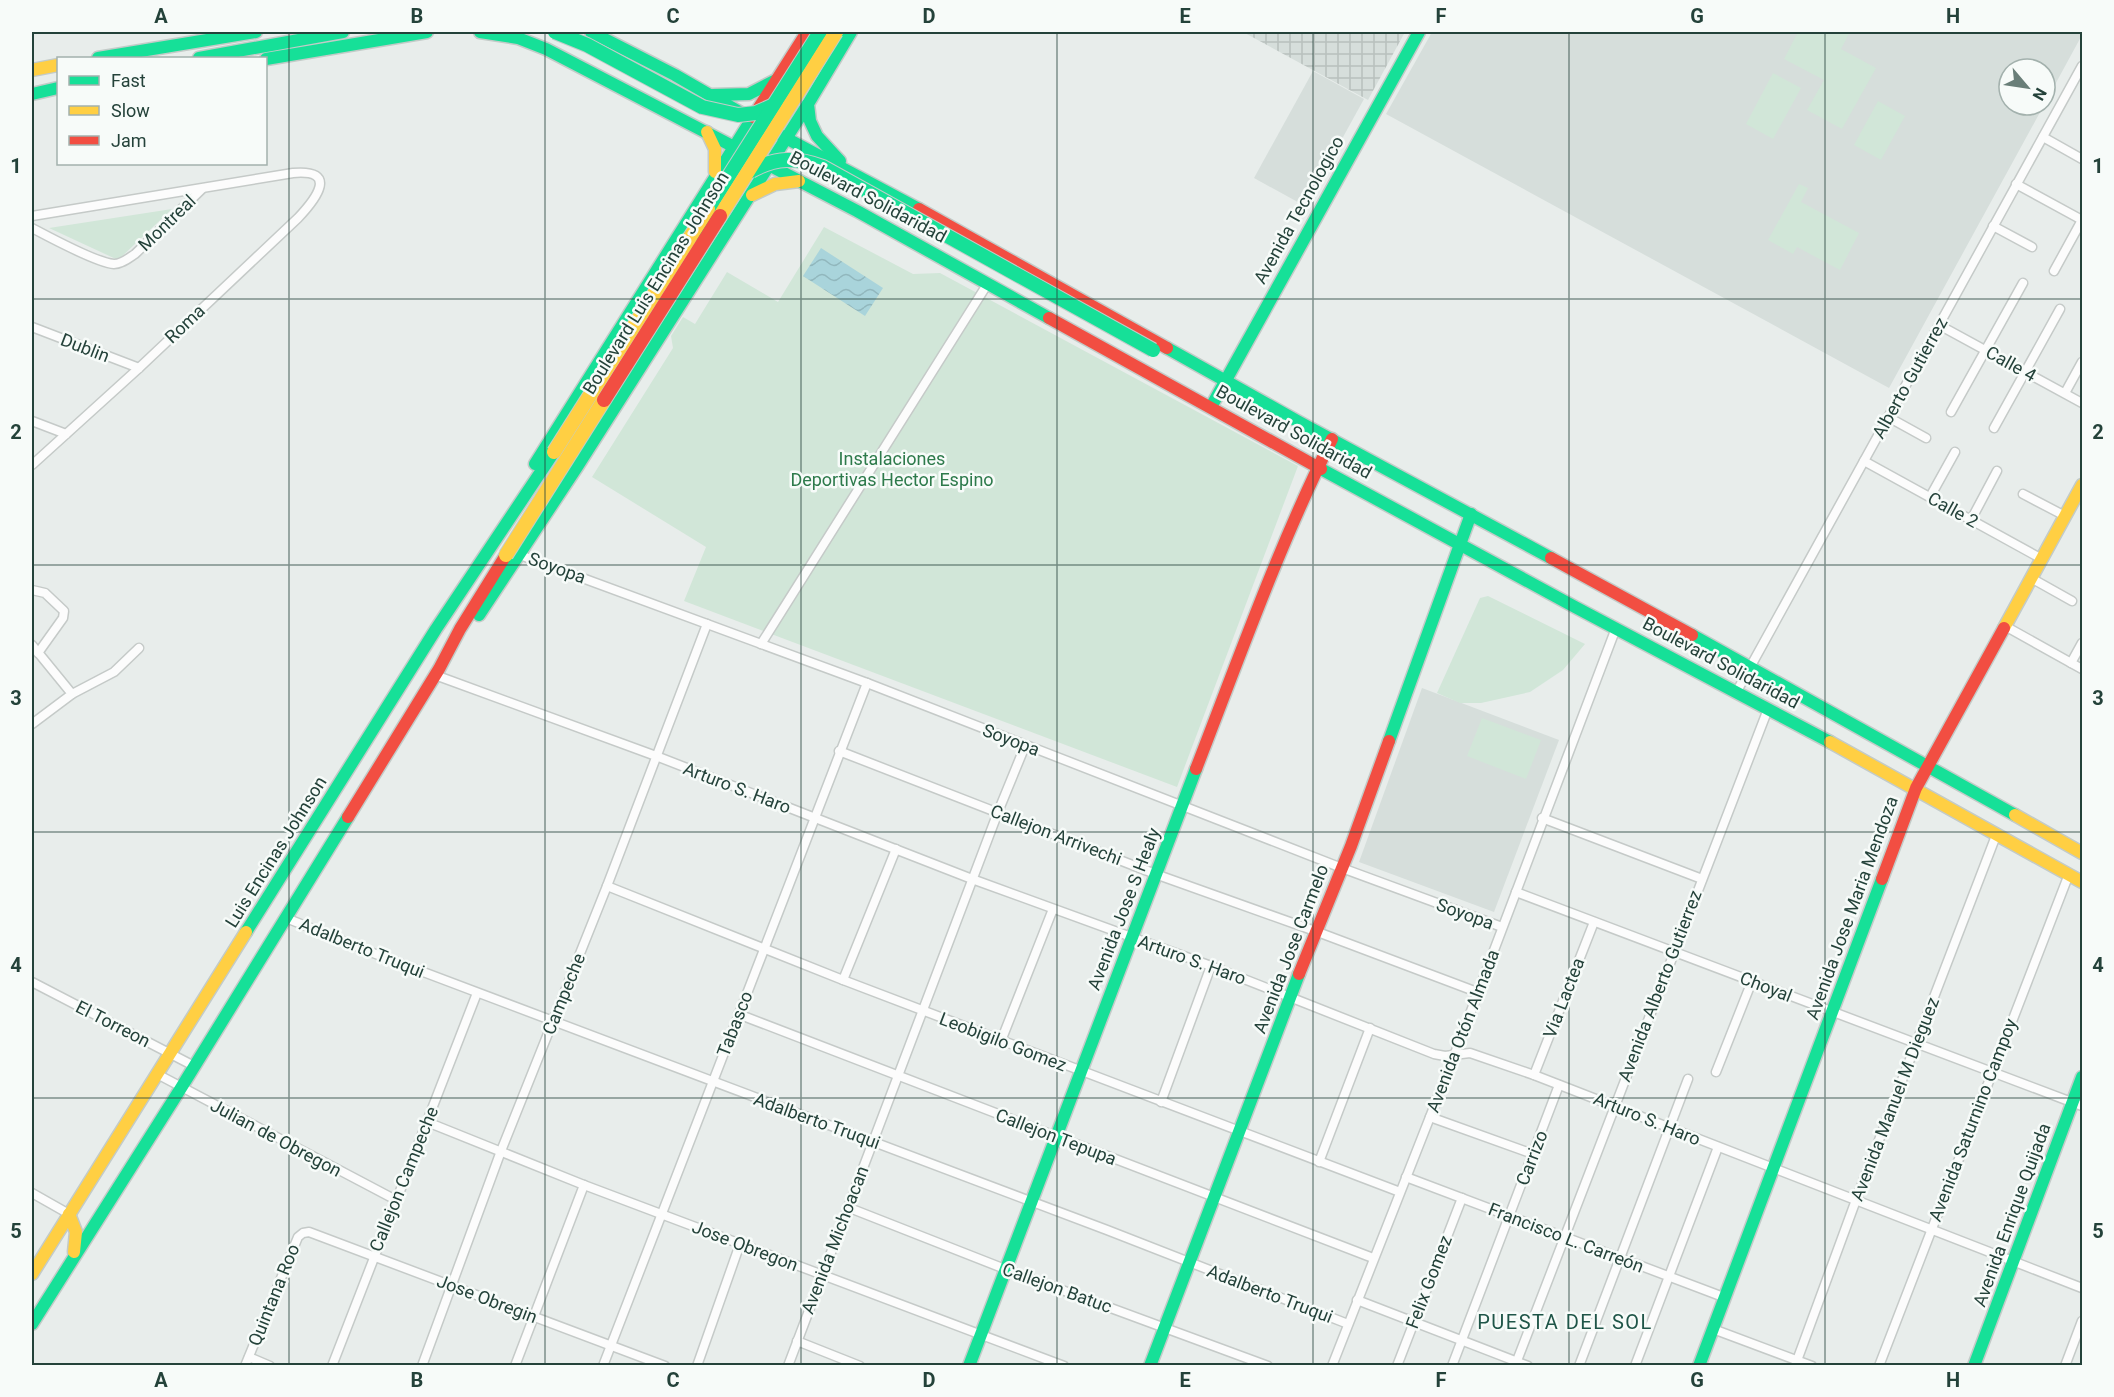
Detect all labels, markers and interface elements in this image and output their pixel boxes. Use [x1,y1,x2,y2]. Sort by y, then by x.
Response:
text: A [154,4,168,28]
text: B [411,4,423,28]
text: C [666,4,680,28]
text: D [923,4,936,28]
text: E [1179,4,1191,28]
text: F [1436,4,1447,28]
text: G [1690,4,1704,28]
text: H [1946,4,1960,28]
legend [57,57,267,165]
north arrow [1997,57,2057,117]
text: Fast [111,70,146,91]
text: N [2029,84,2051,104]
text: Slow [111,100,150,121]
text: Jam [111,130,147,151]
street label: Avenida Tecnologico [1249,132,1348,287]
street label: Boulevard Solidaridad [786,146,950,247]
text: 1 [10,154,22,178]
text: 1 [2092,154,2104,178]
street label: Boulevard Luis Encinas Johnson [578,168,733,398]
street label: Montreal [134,190,200,255]
street label: Roma [160,300,209,347]
street label: Alberto Gutierrez [1868,313,1952,442]
street label: Dublin [58,329,113,366]
street label: Calle 4 [1982,341,2040,386]
street label: Boulevard Solidaridad [1213,380,1376,483]
text: 2 [10,420,22,444]
text: 2 [2092,420,2104,444]
park label: Instalaciones Deportivas Hector Espino [790,448,994,490]
street label: Calle 2 [1924,487,1982,532]
street label: Soyopa [526,548,589,588]
street label: Boulevard Solidaridad [1639,612,1803,713]
text: 3 [10,686,22,710]
text: 3 [2092,686,2104,710]
street label: Soyopa [980,719,1043,760]
street label: Arturo S. Haro [680,757,794,818]
street label: Luis Encinas Johnson [220,772,331,931]
street label: Avenida Jose Maria Mendoza [1801,793,1902,1022]
street label: Callejon Arrivechi [988,800,1125,869]
street label: Avenida Jose S Healy [1083,824,1164,993]
street label: Avenida Jose Carmelo [1249,861,1332,1036]
street label: Avenida Alberto Gutierrez [1613,887,1706,1085]
street label: Soyopa [1434,894,1497,934]
street label: Adalberto Truqui [297,913,428,982]
street label: Arturo S. Haro [1135,930,1249,989]
street label: Avenida Otón Almada [1422,946,1503,1115]
street label: Campeche [538,950,589,1038]
text: 4 [10,953,22,977]
text: 4 [2092,953,2104,977]
street label: Via Lactea [1539,955,1588,1041]
street label: Choyal [1737,967,1795,1006]
street label: Tabasco [712,988,757,1060]
street label: Avenida Manuel M Dieguez [1846,994,1943,1204]
street label: El Torreon [73,996,154,1051]
street label: Leobigilo Gomez [937,1008,1070,1075]
street label: Avenida Saturnino Campoy [1924,1015,2021,1224]
street label: Adalberto Truqui [751,1088,883,1153]
street label: Arturo S. Haro [1591,1088,1704,1150]
street label: Julian de Obregon [207,1094,345,1181]
street label: Callejon Campeche [365,1103,442,1254]
street label: Callejon Tepupa [993,1104,1120,1169]
street label: Avenida Enrique Quijada [1969,1120,2055,1309]
street label: Carrizo [1511,1127,1552,1188]
street label: Avenida Michoacan [797,1163,872,1317]
street label: Francisco L. Carreón [1486,1198,1647,1277]
street label: Jose Obregon [689,1216,801,1275]
text: 5 [10,1219,22,1243]
text: 5 [2092,1219,2104,1243]
street label: Felix Gomez [1401,1232,1456,1331]
street label: Quintana Roo [244,1241,304,1349]
street label: Callejon Batuc [1000,1258,1115,1317]
street label: Adalberto Truqui [1204,1260,1336,1327]
street label: Jose Obregin [434,1270,540,1327]
district label: PUESTA DEL SOL [1477,1310,1653,1334]
text: A [154,1368,168,1392]
text: B [411,1368,423,1392]
text: C [666,1368,680,1392]
text: D [923,1368,936,1392]
text: E [1179,1368,1191,1392]
text: F [1436,1368,1447,1392]
text: G [1690,1368,1704,1392]
text: H [1946,1368,1960,1392]

